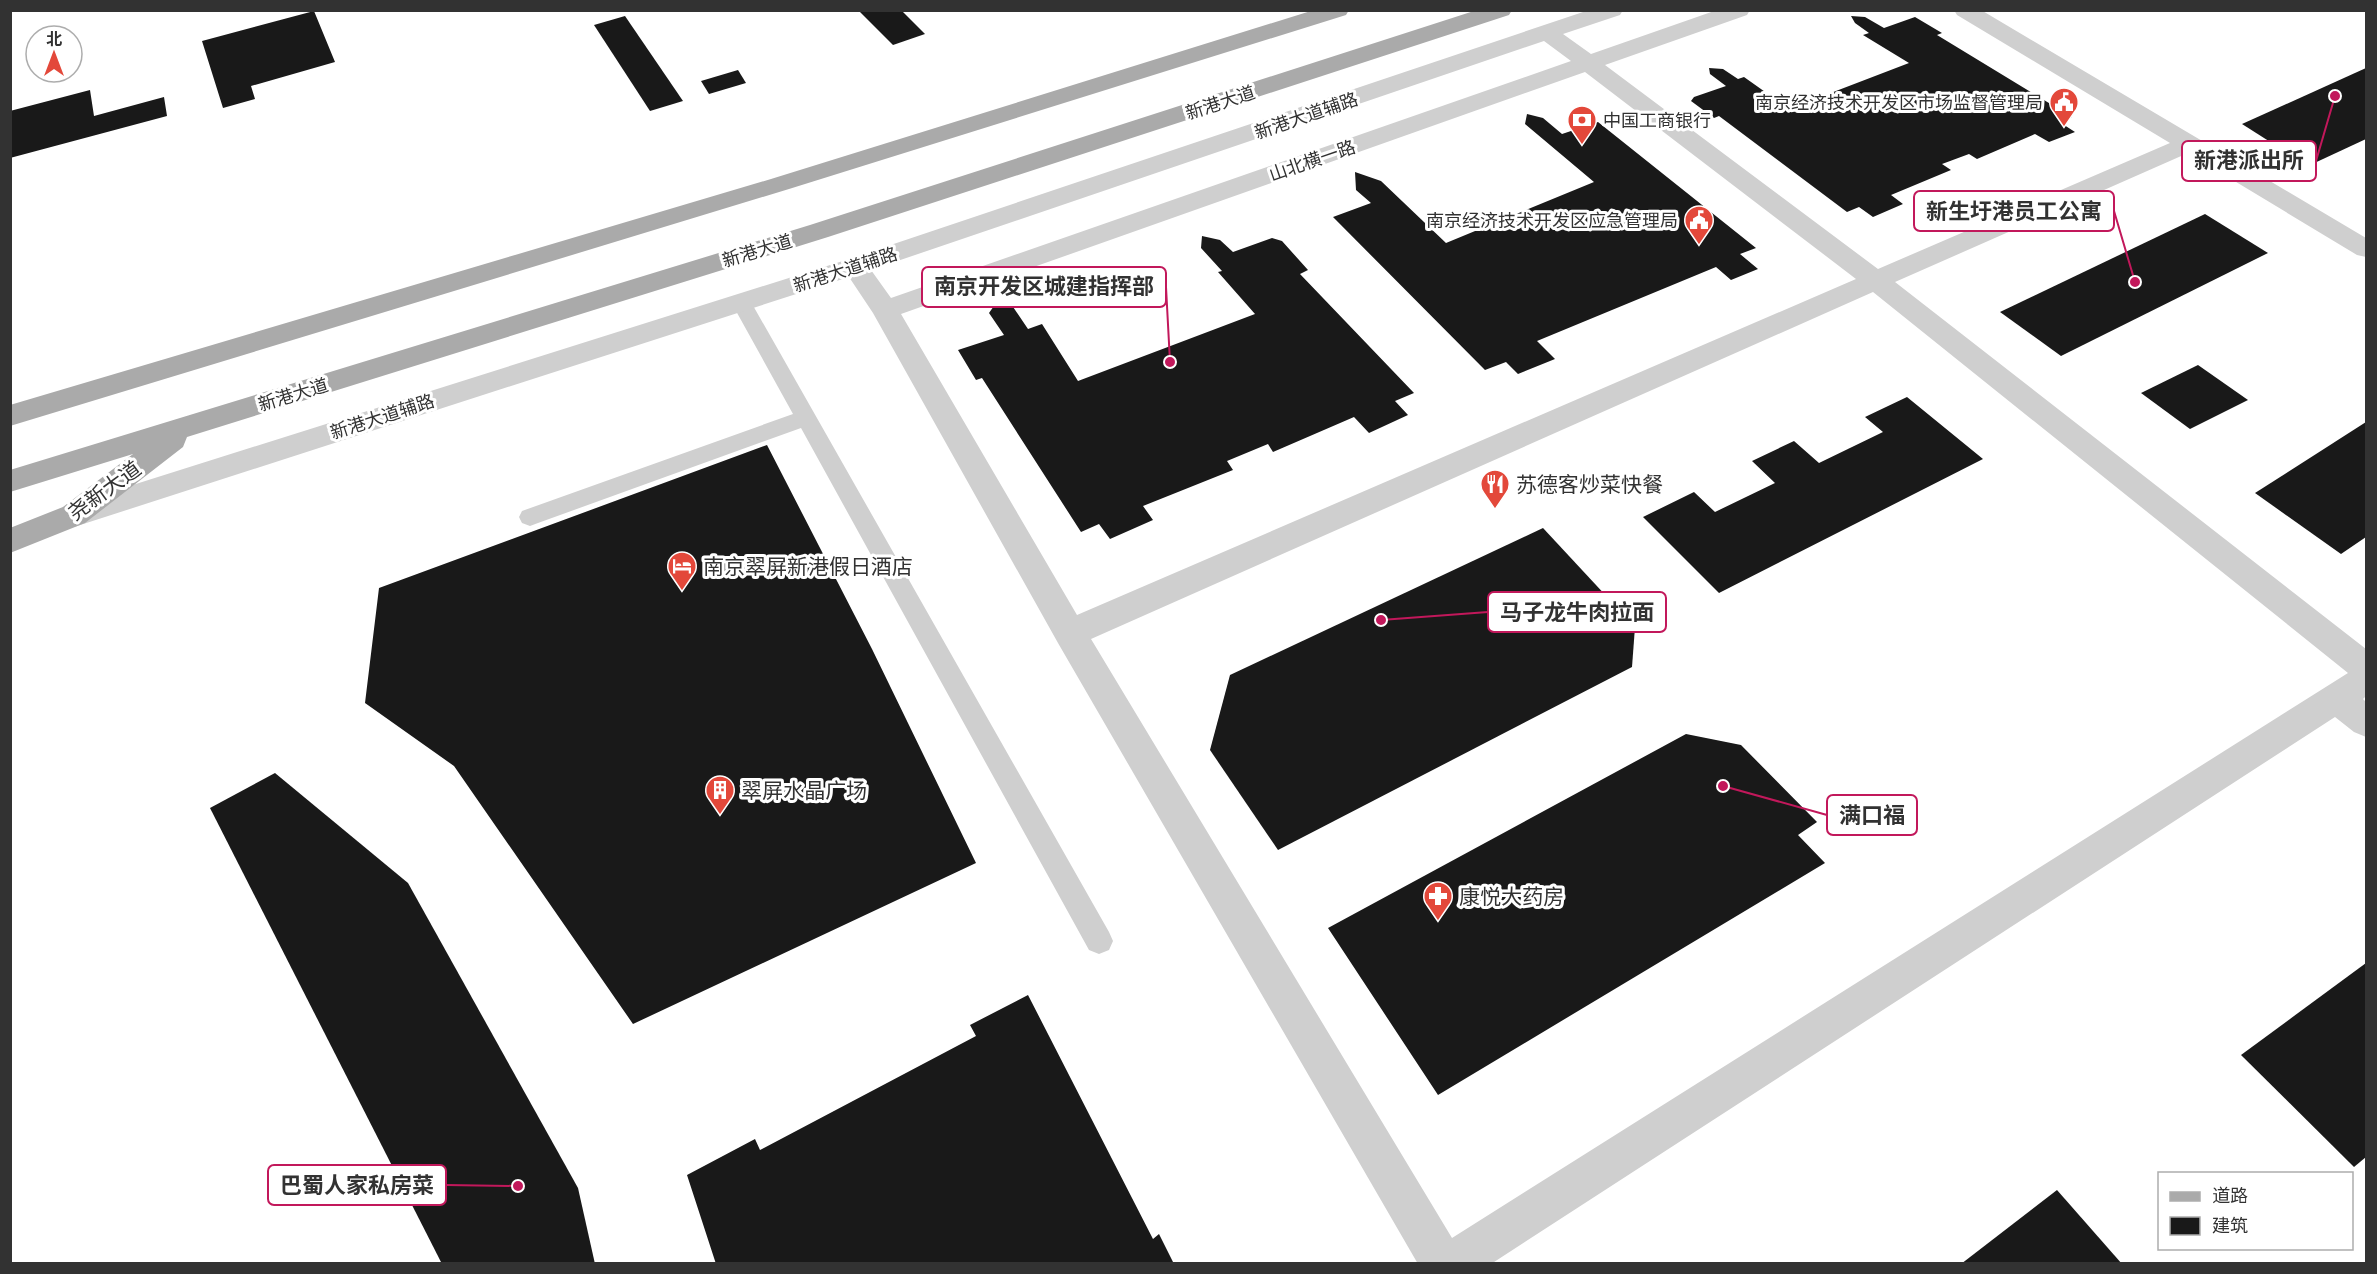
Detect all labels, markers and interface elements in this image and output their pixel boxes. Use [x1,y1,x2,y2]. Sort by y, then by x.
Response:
north arrow [24,24,84,84]
text: 北 [46,30,62,48]
street label: 新港大道 [1183,81,1257,123]
public building icon: 南京经济技术开发区市场监督管理局 [2048,86,2080,128]
street label: 新港大道辅路 [1252,88,1360,142]
place label: 南京经济技术开发区市场监督管理局 [1755,92,2043,112]
bank icon: 中国工商银行 [1566,104,1598,146]
place label: 中国工商银行 [1603,110,1711,130]
street label: 山北横一路 [1266,136,1358,184]
callout: 新港派出所 [2182,141,2316,181]
text: 新港派出所 [2194,147,2304,172]
callout: 新生圩港员工公寓 [1914,191,2114,231]
text: 新生圩港员工公寓 [1926,198,2102,223]
public building icon: 南京经济技术开发区应急管理局 [1683,204,1715,246]
place label: 南京经济技术开发区应急管理局 [1426,210,1678,230]
street label: 新港大道 [720,230,794,270]
street label: 新港大道辅路 [791,243,899,295]
callout: 南京开发区城建指挥部 [922,267,1166,307]
text: 南京开发区城建指挥部 [934,273,1154,298]
street label: 新港大道 [256,374,330,414]
street label: 新港大道辅路 [328,390,436,442]
street label: 尧新大道 [63,456,145,524]
restaurant icon: 苏德客炒菜快餐 [1479,468,1511,510]
place label: 苏德客炒菜快餐 [1516,472,1663,496]
hotel icon: 南京翠屏新港假日酒店 [666,550,698,592]
place label: 南京翠屏新港假日酒店 [703,554,913,578]
callout: 马子龙牛肉拉面 [1488,592,1666,632]
text: 马子龙牛肉拉面 [1500,599,1654,624]
building icon: 翠屏水晶广场 [704,774,736,816]
place label: 翠屏水晶广场 [741,778,867,802]
callout: 满口福 [1827,795,1917,835]
text: 满口福 [1839,802,1905,827]
pharmacy icon: 康悦大药房 [1422,880,1454,922]
place label: 康悦大药房 [1459,884,1564,908]
callout: 巴蜀人家私房菜 [268,1165,446,1205]
text: 巴蜀人家私房菜 [280,1172,434,1197]
legend [2158,1172,2353,1250]
text: 道路 [2212,1185,2248,1205]
text: 建筑 [2212,1215,2248,1235]

